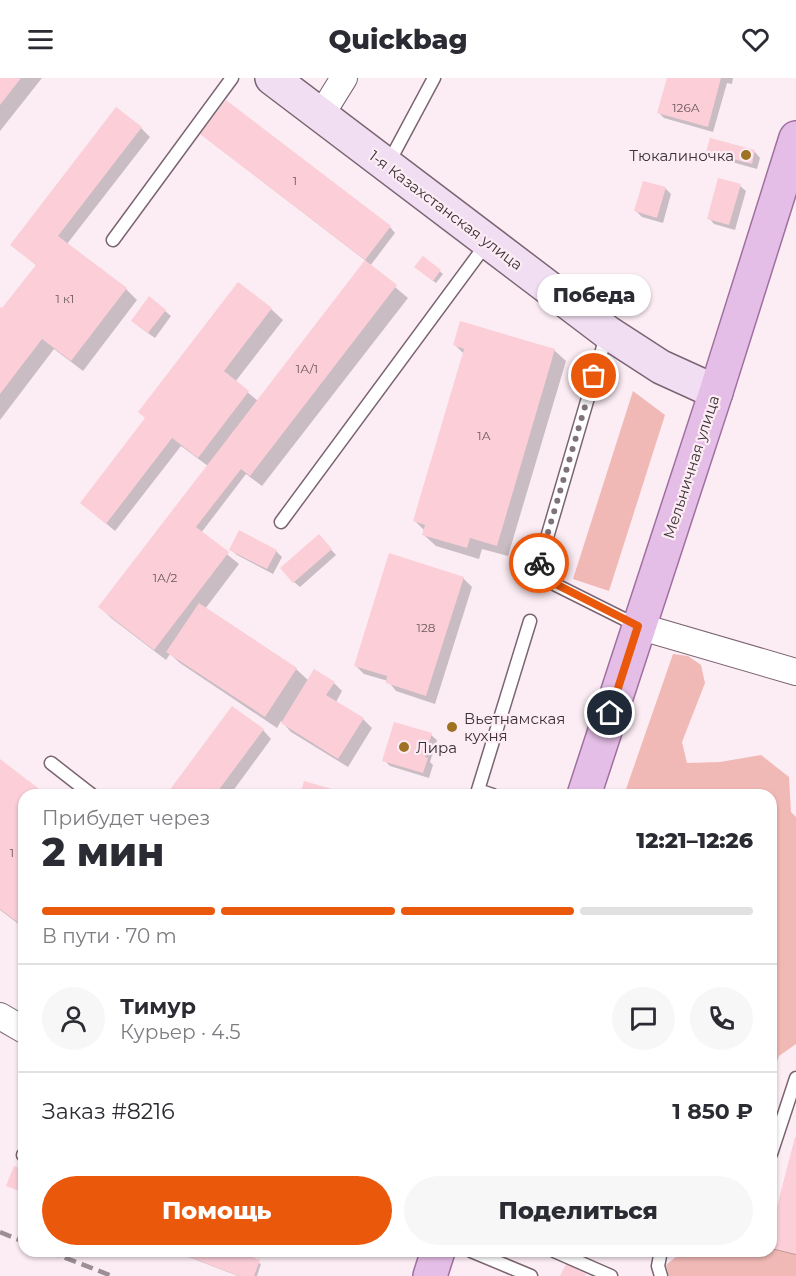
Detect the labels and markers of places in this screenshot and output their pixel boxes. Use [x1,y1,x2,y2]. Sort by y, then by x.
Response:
place label: Тюкалиночка [629,146,734,165]
marker: Тюкалиночка [739,148,753,162]
callout: Победа [537,274,651,316]
pin [568,350,619,401]
pin [584,687,635,738]
place label: Вьетнамская кухня [464,709,565,745]
marker: Вьетнамская кухня [445,720,459,734]
place label: Лира [416,738,457,757]
marker: Лира [397,740,411,754]

